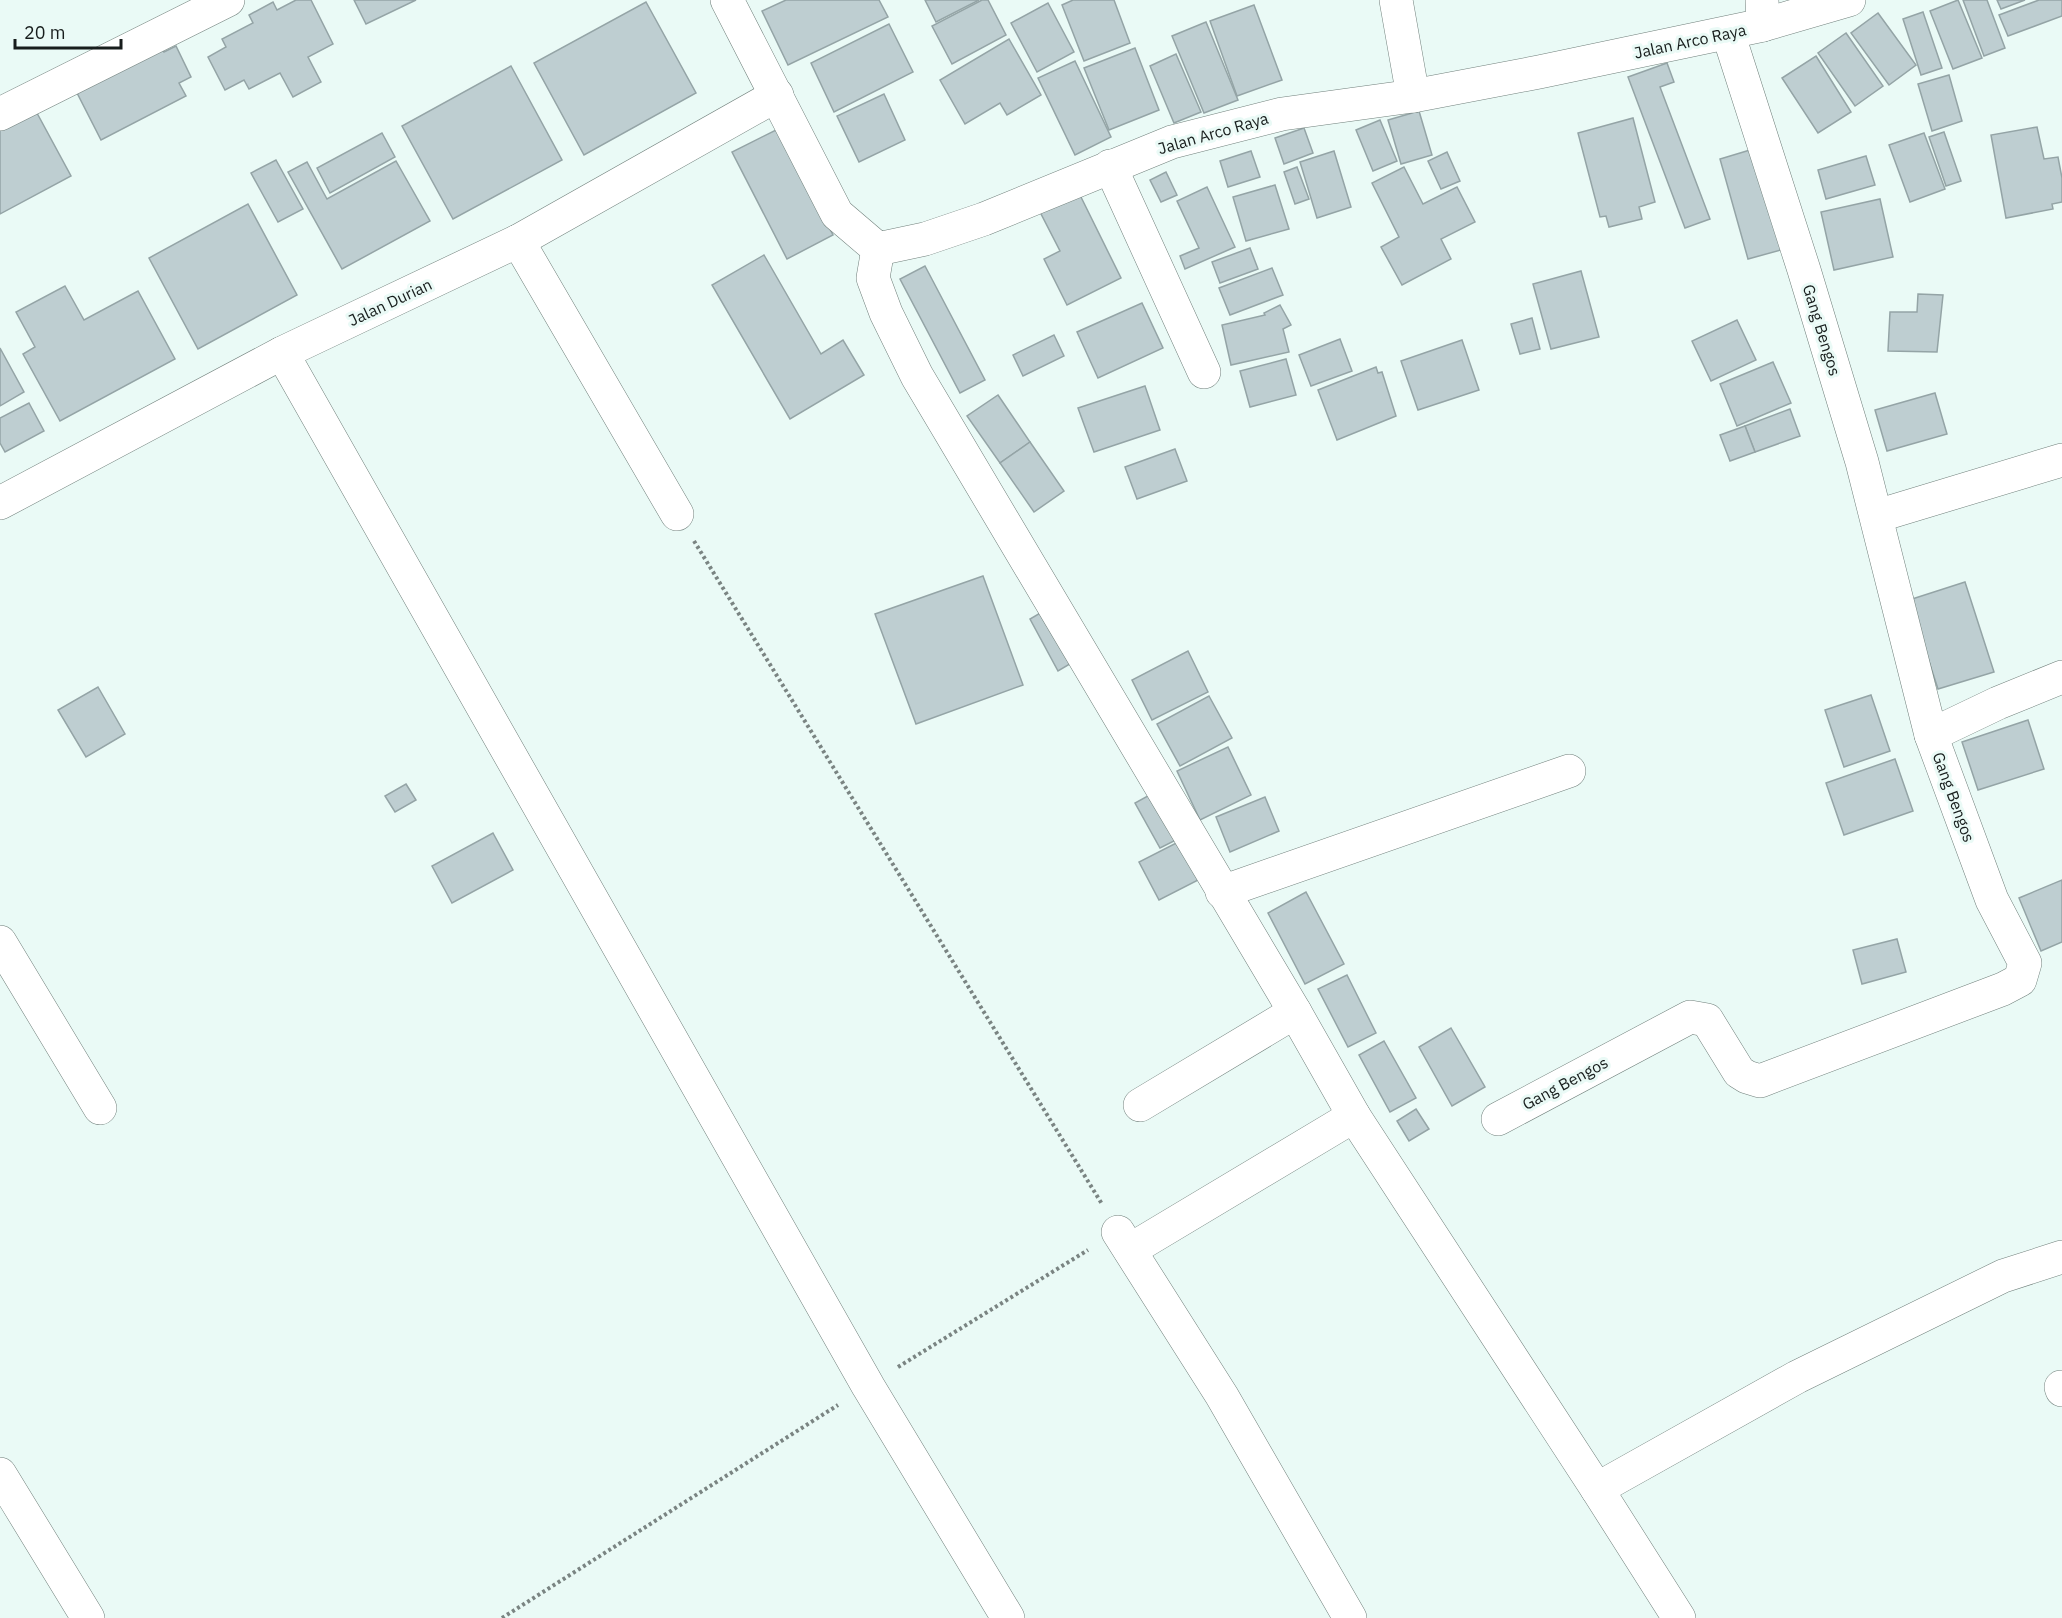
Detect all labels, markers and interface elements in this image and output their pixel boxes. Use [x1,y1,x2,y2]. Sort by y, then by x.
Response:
scale bar [15,12,122,50]
street label: Jalan Arco Raya [1632,19,1748,63]
text: 20 m [24,21,66,44]
street label: Jalan Arco Raya [1155,108,1271,158]
street label: Jalan Durian [345,274,435,330]
street label: Gang Bengos [1799,282,1845,378]
street label: Gang Bengos [1928,749,1980,845]
street label: Gang Bengos [1519,1052,1611,1114]

